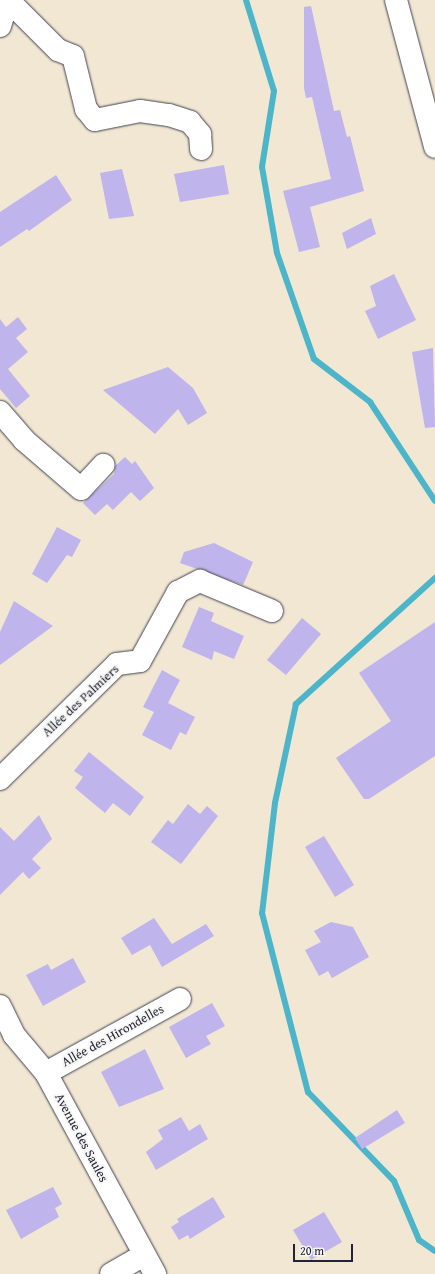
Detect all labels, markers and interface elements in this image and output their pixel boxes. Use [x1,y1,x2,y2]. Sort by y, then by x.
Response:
street label: Allée des Palmiers [39,662,123,740]
street label: Allée des Hirondelles [59,1001,167,1071]
street label: Avenue des Saules [51,1091,111,1185]
scale bar [295,1236,355,1262]
text: 20 m [300,1242,324,1259]

